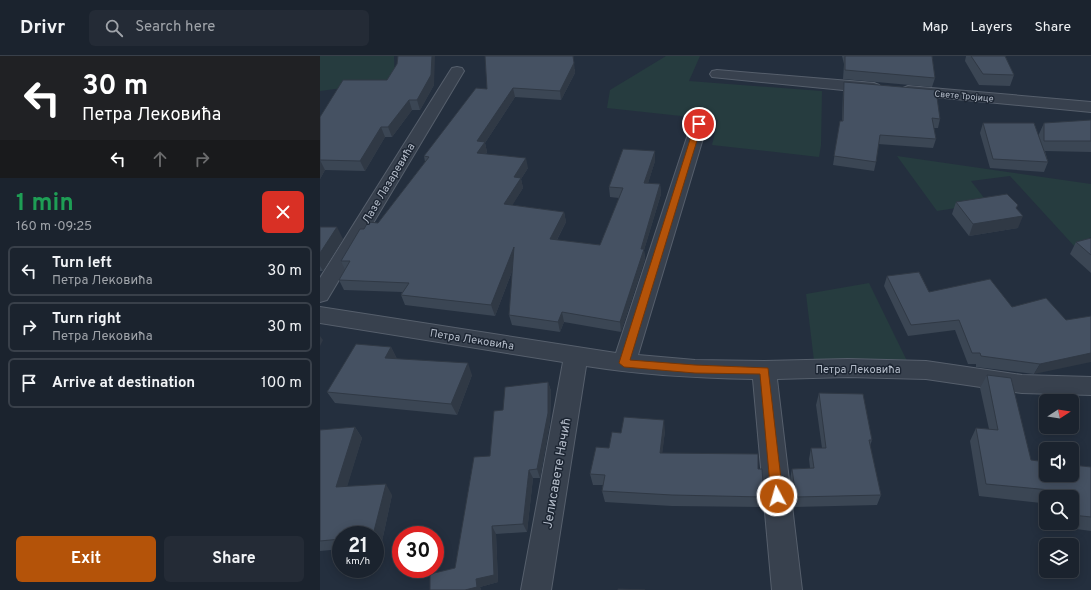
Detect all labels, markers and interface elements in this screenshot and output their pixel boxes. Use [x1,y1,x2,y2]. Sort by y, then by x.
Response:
search box [89,10,369,46]
text: Drivr [20,16,65,40]
icon: search [103,17,125,39]
text: Search here [135,18,215,37]
text: Map [922,19,948,36]
text: Layers [970,19,1012,36]
text: Share [1034,19,1071,36]
text: 30 m [82,69,148,105]
icon: left [16,72,68,124]
street label: Свете Тројице [934,88,994,105]
text: Петра Лековића [82,104,221,127]
pin [682,107,716,141]
icon: arrive [688,113,710,135]
street label: Лазе Лазаревића [359,141,418,226]
icon: left [107,148,129,170]
icon: ahead [149,148,171,170]
icon: right [191,148,213,170]
text: 1 min [16,189,74,219]
button: close [262,191,304,233]
text: 160 m · 09:25 [16,219,92,235]
text: Turn left [52,254,112,273]
icon: left [18,260,40,282]
text: 30 m [267,262,302,281]
text: Петра Лековића [52,273,153,289]
text: Turn right [52,310,121,329]
icon: right [18,316,40,338]
text: 30 m [267,318,302,337]
street label: Петра Лековића [429,326,515,354]
text: Петра Лековића [52,329,153,345]
street label: Петра Лековића [815,363,901,377]
icon: arrive [18,372,40,394]
text: Arrive at destination [52,374,195,393]
text: 100 m [261,374,302,393]
north arrow [1039,394,1079,434]
map controls [1039,394,1079,578]
street label: Јелисавете Начић [540,417,576,530]
button: sound [1039,442,1079,482]
position arrow [756,475,798,517]
button: search [1039,490,1079,530]
speed limit sign: 30 [392,526,444,578]
text: 21 [348,534,368,560]
button: Exit [16,536,156,582]
button: Share [164,536,304,582]
button: layers [1039,538,1079,578]
text: km/h [346,555,370,568]

